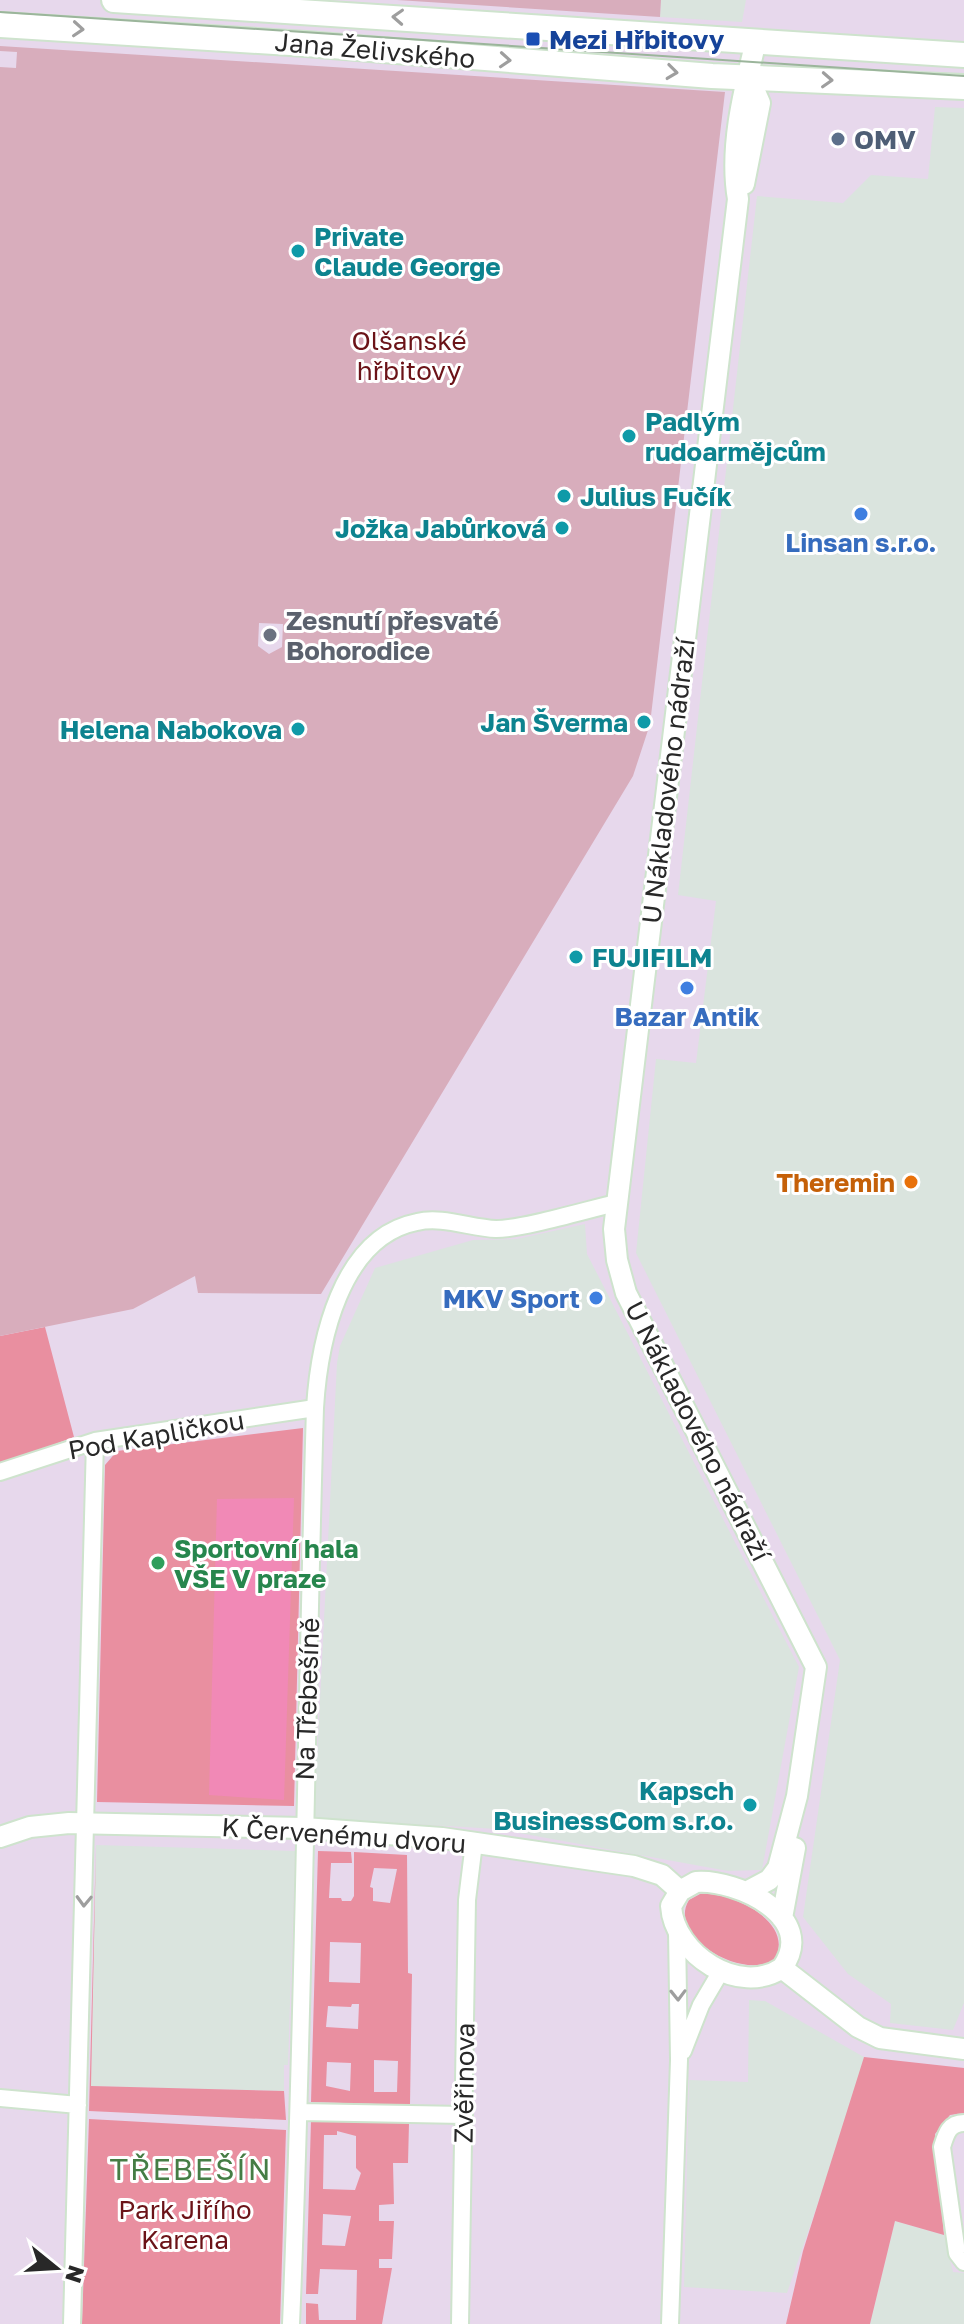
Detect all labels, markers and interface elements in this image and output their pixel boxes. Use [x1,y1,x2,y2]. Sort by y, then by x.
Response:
one-way arrow [391,9,404,26]
one-way arrow [72,21,85,38]
place label: Mezi Hřbitovy [549,24,725,55]
street label: Jana Želivského [274,26,476,74]
marker: Mezi Hřbitovy [524,30,542,48]
one-way arrow [499,51,512,68]
one-way arrow [665,63,679,80]
one-way arrow [821,71,834,88]
place label: OMV [854,124,916,155]
marker: OMV [829,130,847,148]
place label: Private Claude George [314,221,501,282]
marker: Private Claude George [289,242,307,260]
park label: Olšanské hřbitovy [351,325,467,386]
place label: Padlým rudoarmějcům [645,406,826,467]
marker: Padlým rudoarmějcům [620,427,638,445]
place label: Julius Fučík [580,481,732,512]
marker: Julius Fučík [555,487,573,505]
marker: Linsan s.r.o. [852,505,870,523]
place label: Jožka Jabůrková [335,513,546,544]
marker: Jožka Jabůrková [553,519,571,537]
place label: Linsan s.r.o. [785,527,937,558]
place label: Zesnutí přesvaté Bohorodice [286,605,499,666]
marker: Zesnutí přesvaté Bohorodice [261,626,279,644]
street label: U Nákladového nádraží [635,634,701,926]
place label: Jan Šverma [480,707,628,738]
marker: Jan Šverma [635,713,653,731]
place label: Helena Nabokova [60,714,282,745]
marker: Helena Nabokova [289,720,307,738]
place label: FUJIFILM [592,942,712,973]
marker: FUJIFILM [567,948,585,966]
marker: Bazar Antik [678,979,696,997]
place label: Bazar Antik [614,1001,760,1032]
place label: Theremin [776,1167,895,1198]
marker: Theremin [902,1173,920,1191]
place label: MKV Sport [443,1283,580,1314]
marker: MKV Sport [587,1289,605,1307]
street label: U Nákladového nádraží [619,1296,778,1568]
street label: Pod Kapličkou [66,1404,246,1466]
place label: Sportovní hala VŠE V praze [174,1533,359,1594]
marker: Sportovní hala VŠE V praze [149,1554,167,1572]
street label: Na Třebešíně [289,1617,325,1781]
place label: Kapsch BusinessCom s.r.o. [493,1775,734,1836]
marker: Kapsch BusinessCom s.r.o. [741,1796,759,1814]
street label: K Červenému dvoru [221,1811,467,1859]
one-way arrow [75,1895,92,1908]
one-way arrow [669,1990,687,2002]
street label: Zvěřinova [447,2022,481,2144]
district label: TŘEBEŠÍN [109,2151,273,2187]
park label: Park Jiřího Karena [118,2194,252,2255]
north arrow [16,2228,96,2308]
text: N [60,2262,91,2286]

